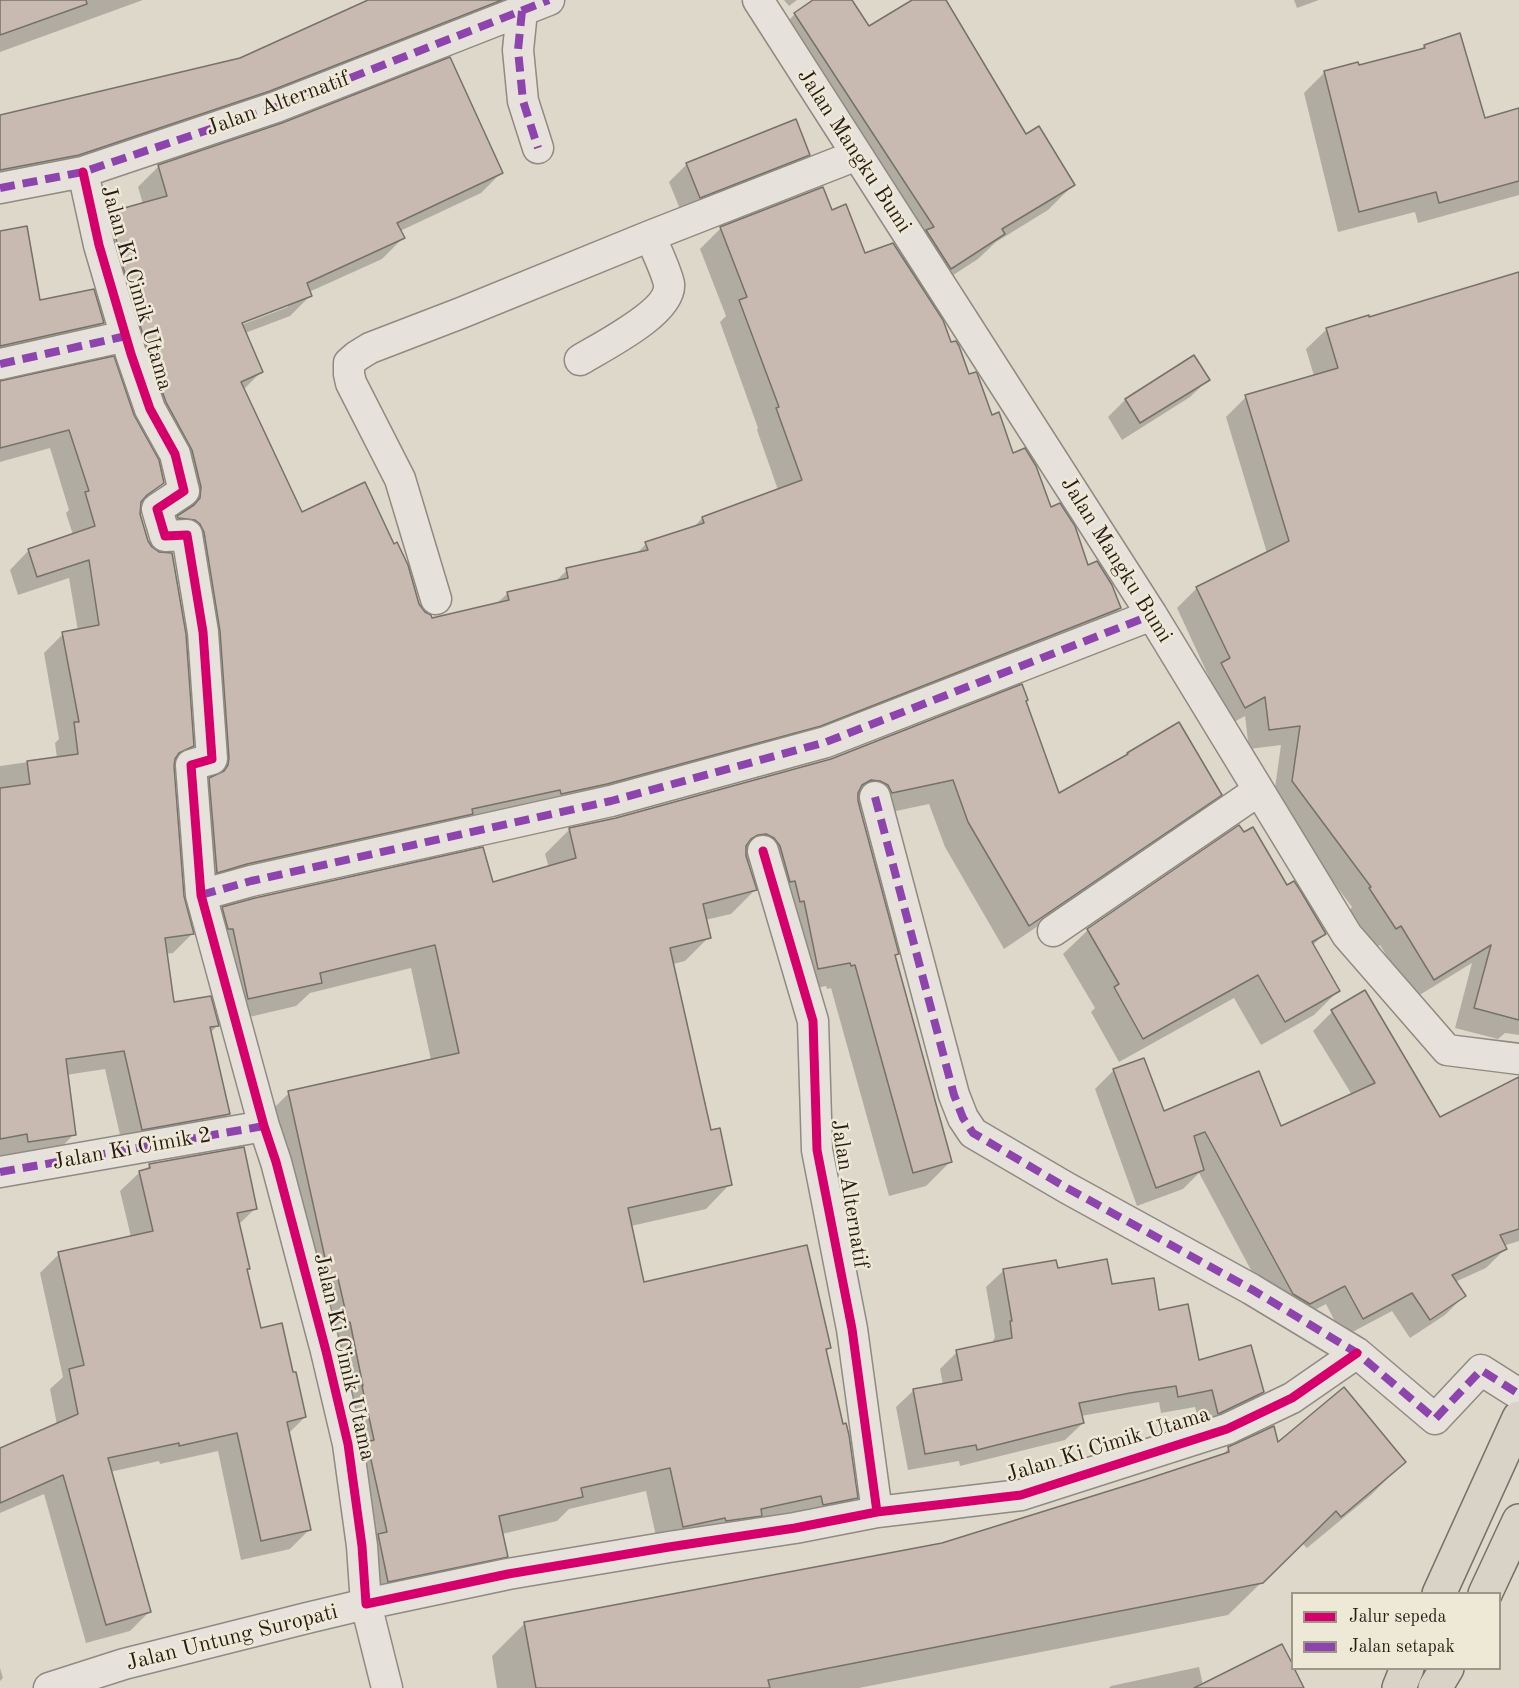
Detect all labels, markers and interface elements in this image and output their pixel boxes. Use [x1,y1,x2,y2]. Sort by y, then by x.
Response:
street label: Jalan Mangku Bumi [791,64,917,238]
street label: Jalan Alternatif [203,66,353,142]
street label: Jalan Ki Cimik Utama [94,182,178,394]
street label: Jalan Mangku Bumi [1054,472,1178,648]
street label: Jalan Alternatif [824,1117,874,1271]
street label: Jalan Ki Cimik 2 [51,1122,213,1176]
street label: Jalan Ki Cimik Utama [307,1251,381,1463]
street label: Jalan Ki Cimik Utama [1003,1401,1213,1489]
legend [1291,1592,1501,1670]
street label: Jalan Untung Suropati [123,1599,341,1677]
text: Jalur sepeda [1349,1608,1447,1626]
text: Jalan setapak [1349,1638,1455,1656]

